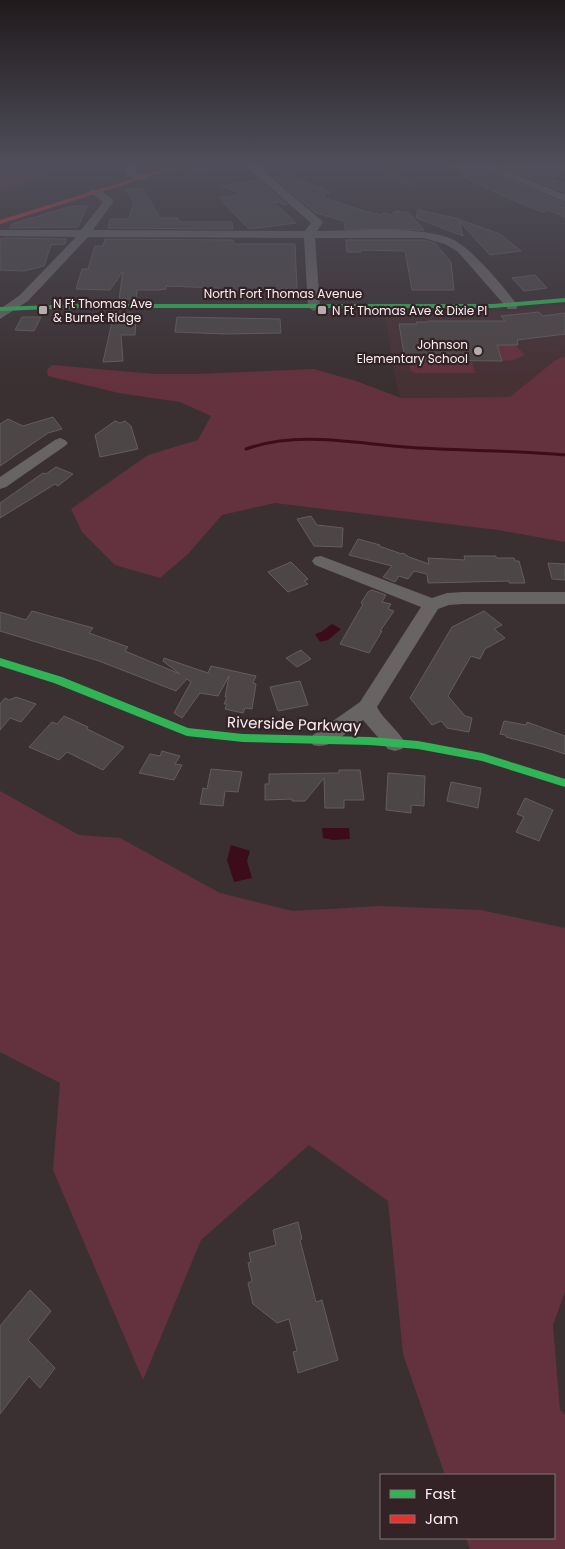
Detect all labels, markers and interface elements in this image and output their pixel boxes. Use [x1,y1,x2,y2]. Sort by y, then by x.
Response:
street label: North Fort Thomas Avenue [204,285,362,302]
place label: N Ft Thomas Ave & Burnet Ridge [53,295,152,326]
place label: N Ft Thomas Ave & Dixie Pl [332,302,487,319]
marker: N Ft Thomas Ave & Burnet Ridge [37,304,49,316]
marker: N Ft Thomas Ave & Dixie Pl [316,304,328,316]
place label: Johnson Elementary School [357,336,468,367]
marker: Johnson Elementary School [472,345,484,357]
street label: Riverside Parkway [227,711,362,737]
legend [380,1474,555,1539]
text: Fast [425,1483,456,1504]
text: Jam [425,1508,459,1529]

